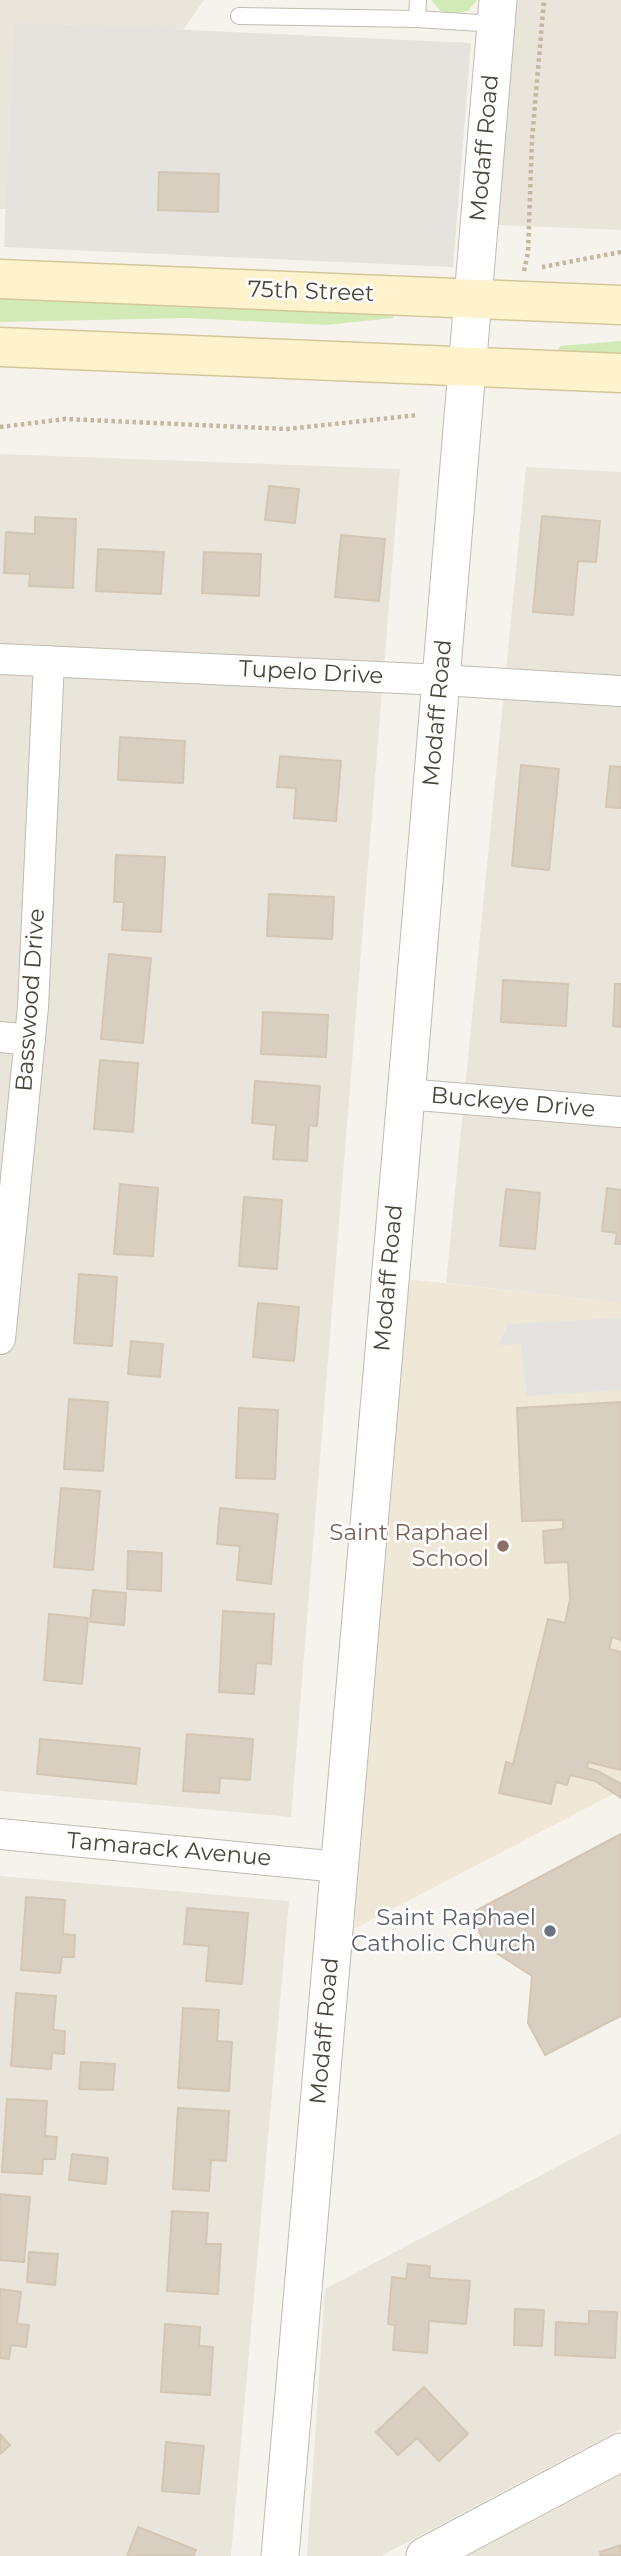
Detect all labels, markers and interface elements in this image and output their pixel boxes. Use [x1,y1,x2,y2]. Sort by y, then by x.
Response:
street label: Modaff Road [465,73,505,223]
street label: 75th Street [247,276,375,308]
street label: Modaff Road [418,638,458,788]
street label: Tupelo Drive [238,655,384,691]
street label: Basswood Drive [11,907,51,1093]
street label: Buckeye Drive [430,1082,596,1124]
street label: Modaff Road [369,1203,409,1353]
place label: Saint Raphael School [329,1519,489,1573]
marker: Saint Raphael School [495,1538,511,1554]
street label: Tamarack Avenue [66,1827,272,1873]
place label: Saint Raphael Catholic Church [351,1904,536,1958]
marker: Saint Raphael Catholic Church [542,1923,558,1939]
street label: Modaff Road [305,1956,345,2106]

